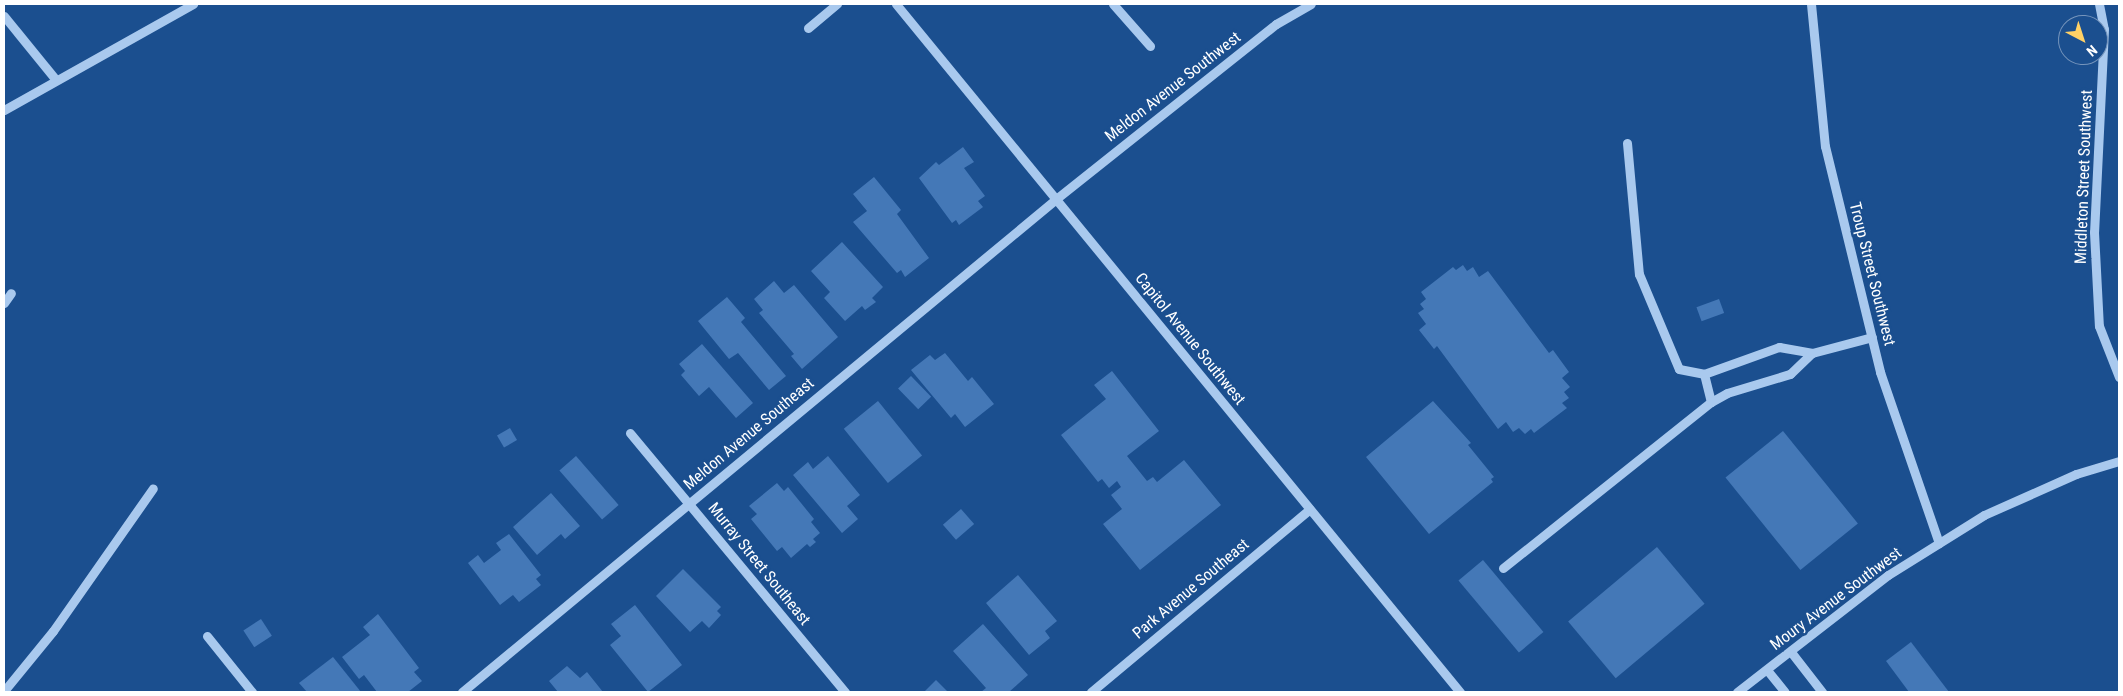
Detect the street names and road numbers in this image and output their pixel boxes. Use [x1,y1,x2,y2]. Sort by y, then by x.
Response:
street label: Meldon Avenue Southwest [1101,28,1245,146]
street label: Middleton Street Southwest [2071,89,2097,265]
street label: Troup Street Southwest [1845,200,1899,348]
street label: Capitol Avenue Southwest [1131,269,1249,409]
street label: Meldon Avenue Southeast [680,374,818,494]
street label: Murray Street Southeast [704,499,814,629]
street label: Park Avenue Southeast [1129,535,1253,643]
street label: Moury Avenue Southwest [1767,543,1905,655]

